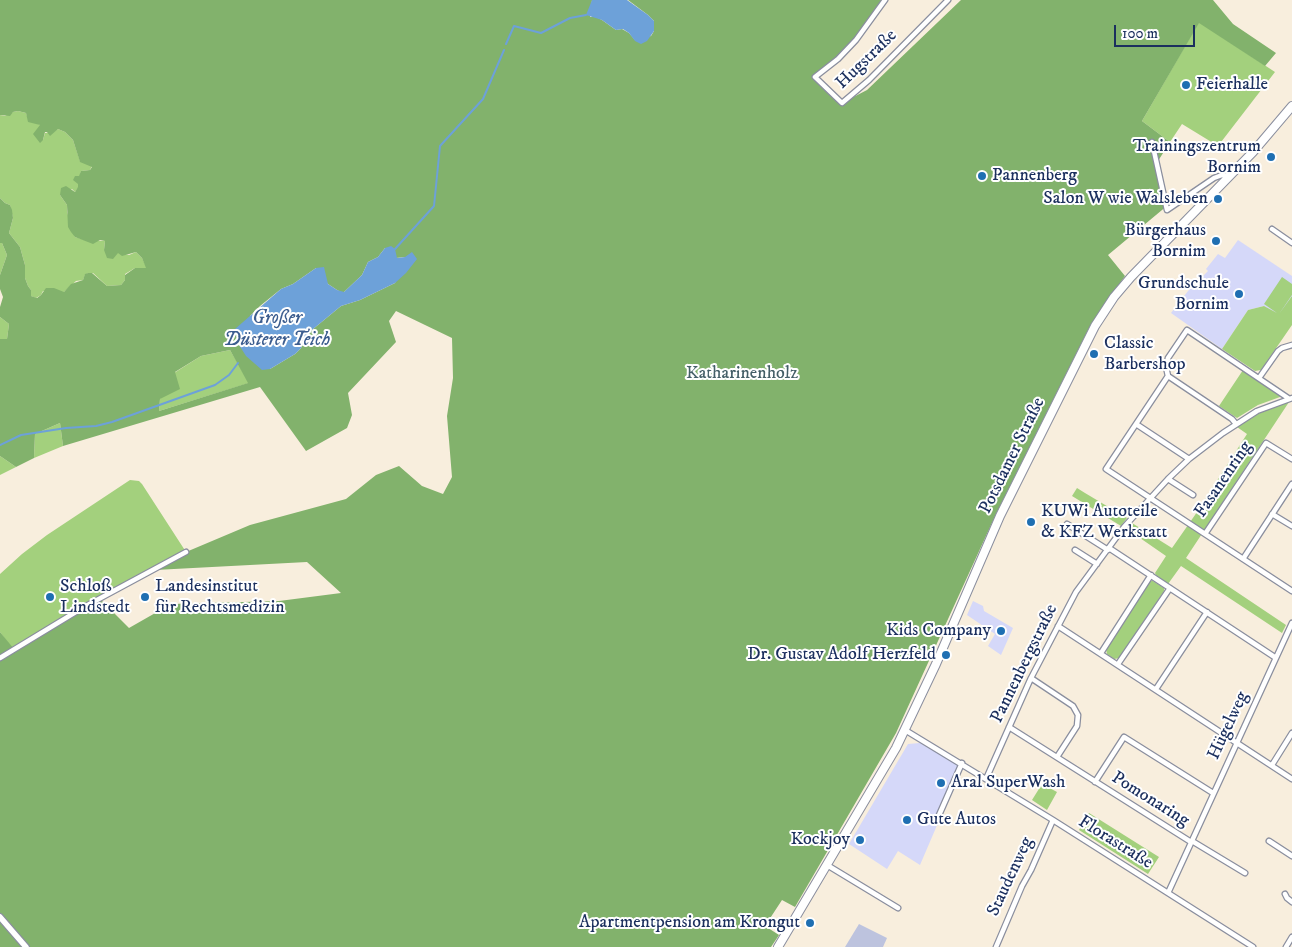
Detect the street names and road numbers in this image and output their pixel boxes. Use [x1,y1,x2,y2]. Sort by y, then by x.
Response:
street label: Hugstraße [832,26,902,94]
street label: Potsdamer Straße [976,394,1050,518]
street label: Fasanenring [1191,438,1257,522]
street label: Pannenbergstraße [987,601,1063,727]
street label: Hügelweg [1204,688,1254,764]
street label: Pomonaring [1107,768,1193,832]
street label: Florastraße [1074,812,1156,874]
street label: Staudenweg [983,834,1039,920]

